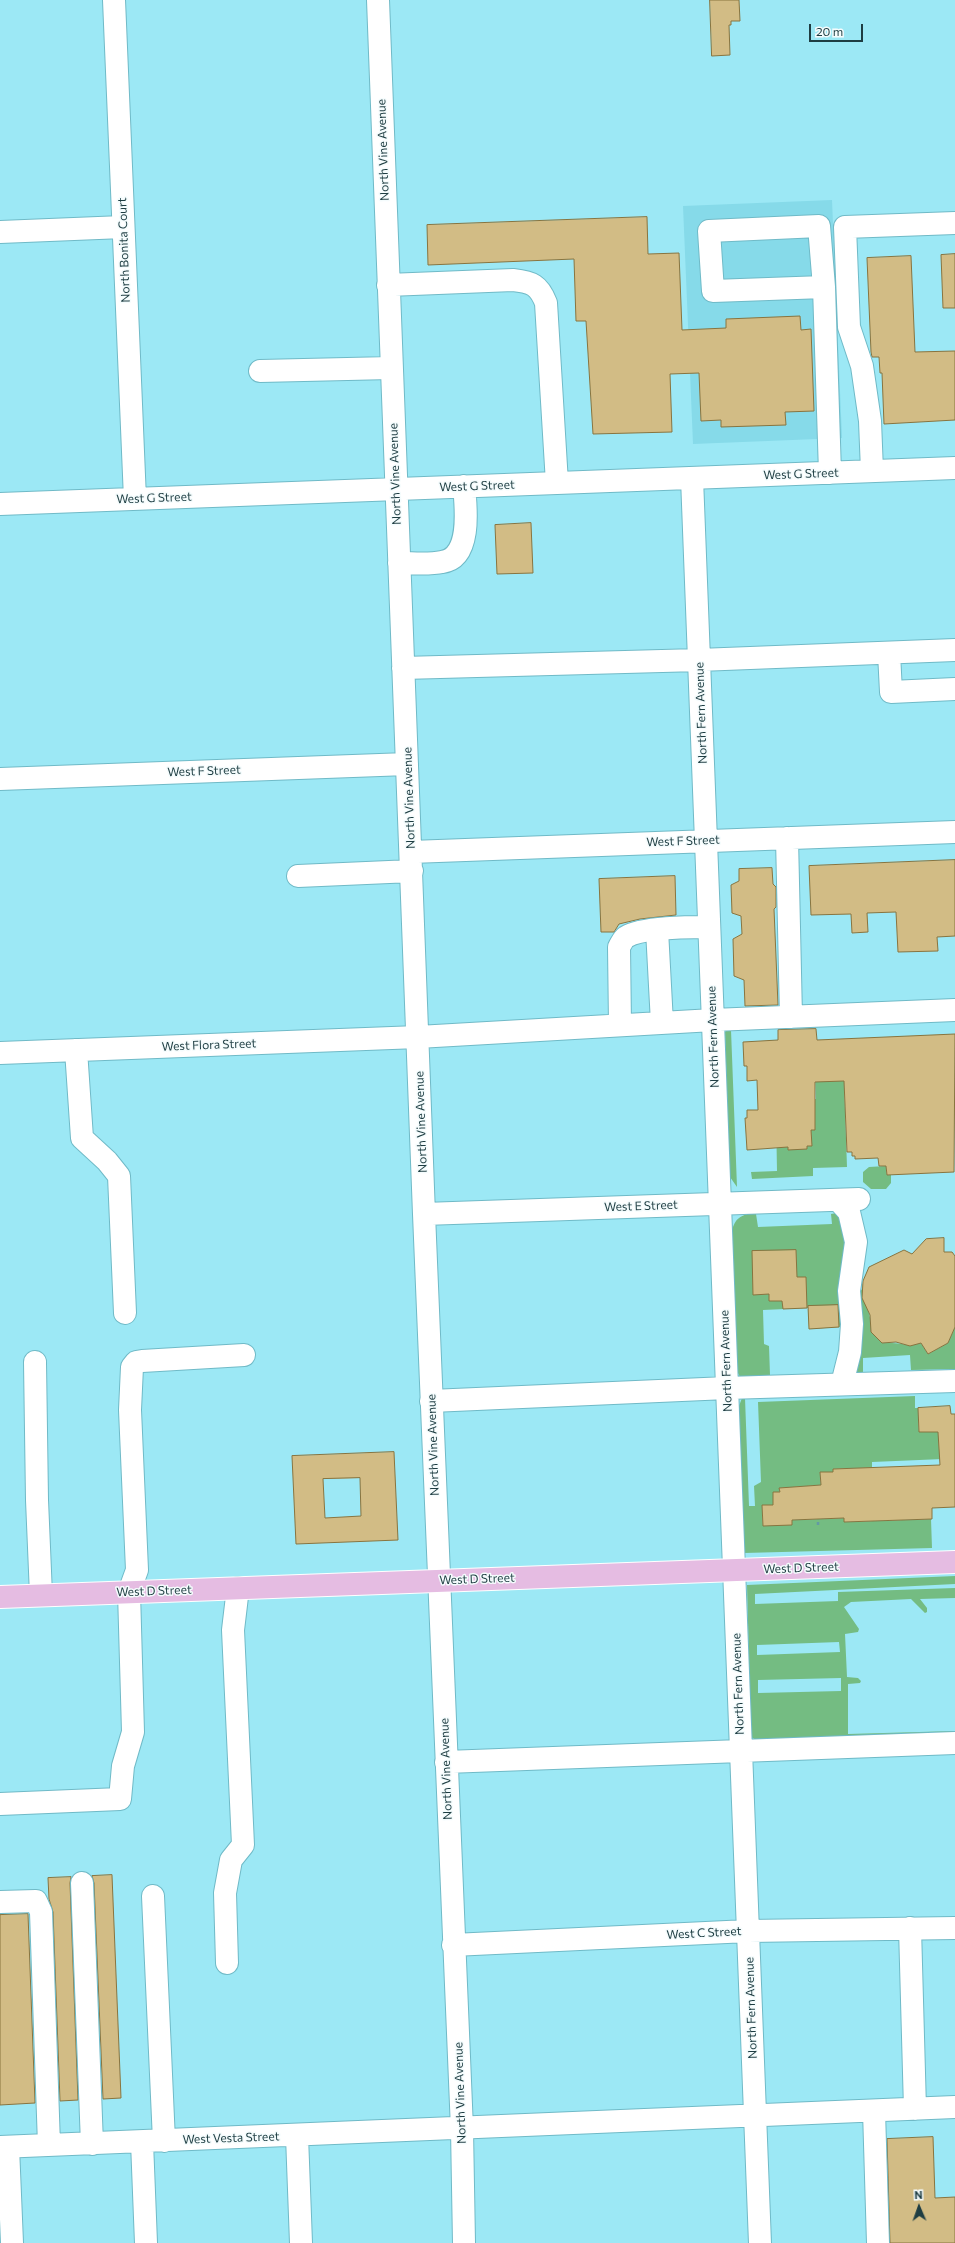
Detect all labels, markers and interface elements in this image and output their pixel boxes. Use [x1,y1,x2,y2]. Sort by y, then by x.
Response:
scale bar [811,16,865,42]
text: 20 m [816,24,843,38]
street label: North Vine Avenue [374,99,392,201]
street label: North Bonita Court [115,197,133,303]
street label: North Vine Avenue [386,423,404,525]
street label: West G Street [763,465,839,483]
street label: West G Street [439,477,515,495]
street label: West G Street [116,489,192,507]
street label: North Fern Avenue [692,662,710,764]
street label: North Vine Avenue [400,747,418,849]
street label: West F Street [167,763,241,779]
street label: West F Street [646,833,720,849]
street label: North Fern Avenue [704,986,722,1088]
street label: West Flora Street [161,1036,257,1054]
street label: North Vine Avenue [412,1071,430,1173]
street label: West E Street [604,1198,678,1214]
street label: North Fern Avenue [717,1310,735,1412]
street label: North Vine Avenue [424,1394,442,1496]
street label: West D Street [763,1559,839,1577]
street label: West D Street [439,1570,515,1588]
street label: West D Street [116,1582,192,1600]
street label: North Fern Avenue [729,1633,747,1735]
street label: North Vine Avenue [437,1718,455,1820]
street label: West C Street [666,1924,742,1942]
street label: North Fern Avenue [742,1957,760,2059]
street label: North Vine Avenue [451,2042,469,2144]
street label: West Vesta Street [182,2129,280,2147]
north arrow [899,2187,939,2227]
text: N [914,2188,923,2201]

